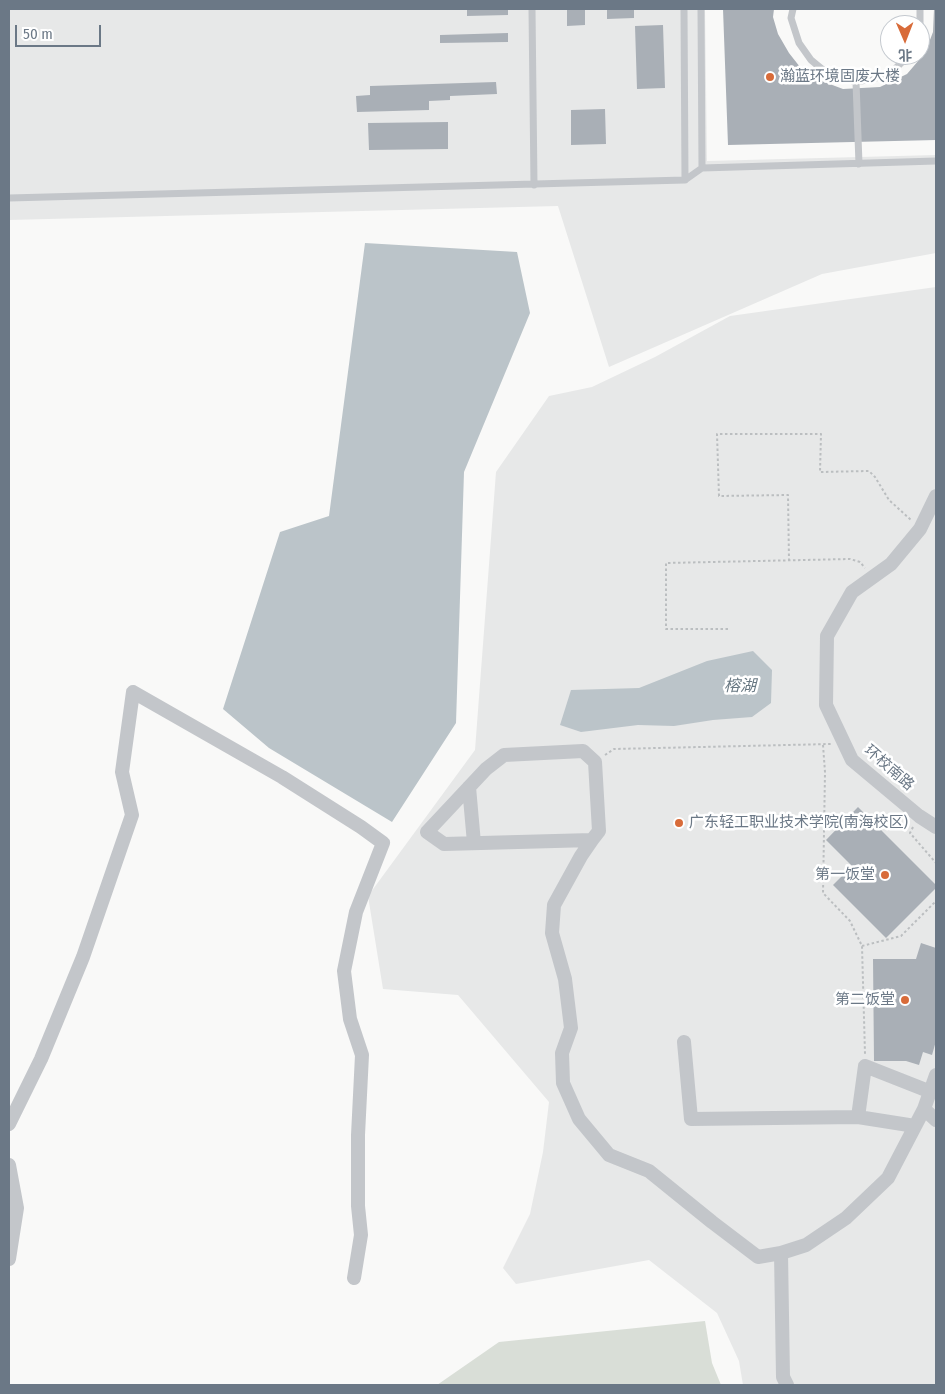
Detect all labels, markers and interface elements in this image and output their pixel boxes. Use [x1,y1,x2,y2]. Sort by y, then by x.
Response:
scale bar [18,15,104,47]
north arrow [880,15,930,65]
text: 50 m [23,25,53,43]
text: 北 [898,46,912,63]
place label: 瀚蓝环境固废大楼 [780,68,900,86]
marker: 瀚蓝环境固废大楼 [764,71,776,83]
water label: 榕湖 [724,677,756,697]
street label: 环校南路 [860,742,918,794]
place label: 广东轻工职业技术学院(南海校区) [689,814,908,832]
marker: 广东轻工职业技术学院(南海校区) [673,817,685,829]
place label: 第一饭堂 [815,866,875,884]
marker: 第一饭堂 [879,869,891,881]
place label: 第二饭堂 [835,991,895,1009]
marker: 第二饭堂 [899,994,911,1006]

